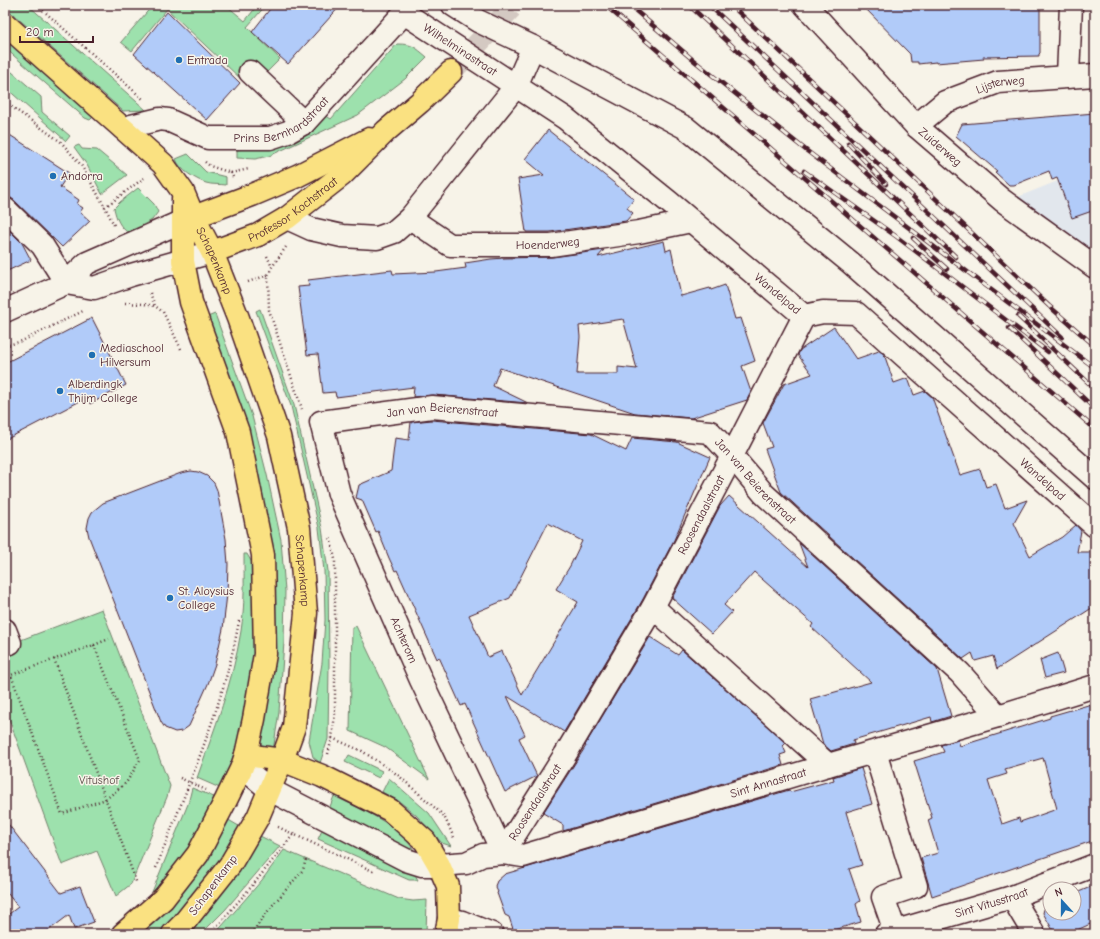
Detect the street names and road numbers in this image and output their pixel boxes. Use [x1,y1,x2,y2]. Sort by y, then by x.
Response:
street label: Wilhelminastraat [421,20,500,79]
street label: Lijsterweg [974,73,1025,97]
street label: Prins Bernhardstraat [233,93,332,145]
street label: Zuiderweg [916,124,965,169]
street label: Professor Kochstraat [246,174,341,245]
street label: Schapenkamp [193,225,235,296]
street label: Hoenderweg [516,234,581,252]
street label: Wandelpad [752,270,804,317]
street label: Jan van Beierenstraat [385,400,499,420]
street label: Jan van Beierenstraat [712,435,799,527]
street label: Wandelpad [1017,455,1068,503]
street label: Roosendaalstraat [675,472,728,557]
street label: Schapenkamp [293,534,312,607]
street label: Achterom [388,615,420,665]
street label: Roosendaalstraat [506,761,565,843]
street label: Sint Annastraat [728,765,808,801]
street label: Schapenkamp [186,852,240,918]
street label: Sint Vitusstraat [953,884,1031,920]

